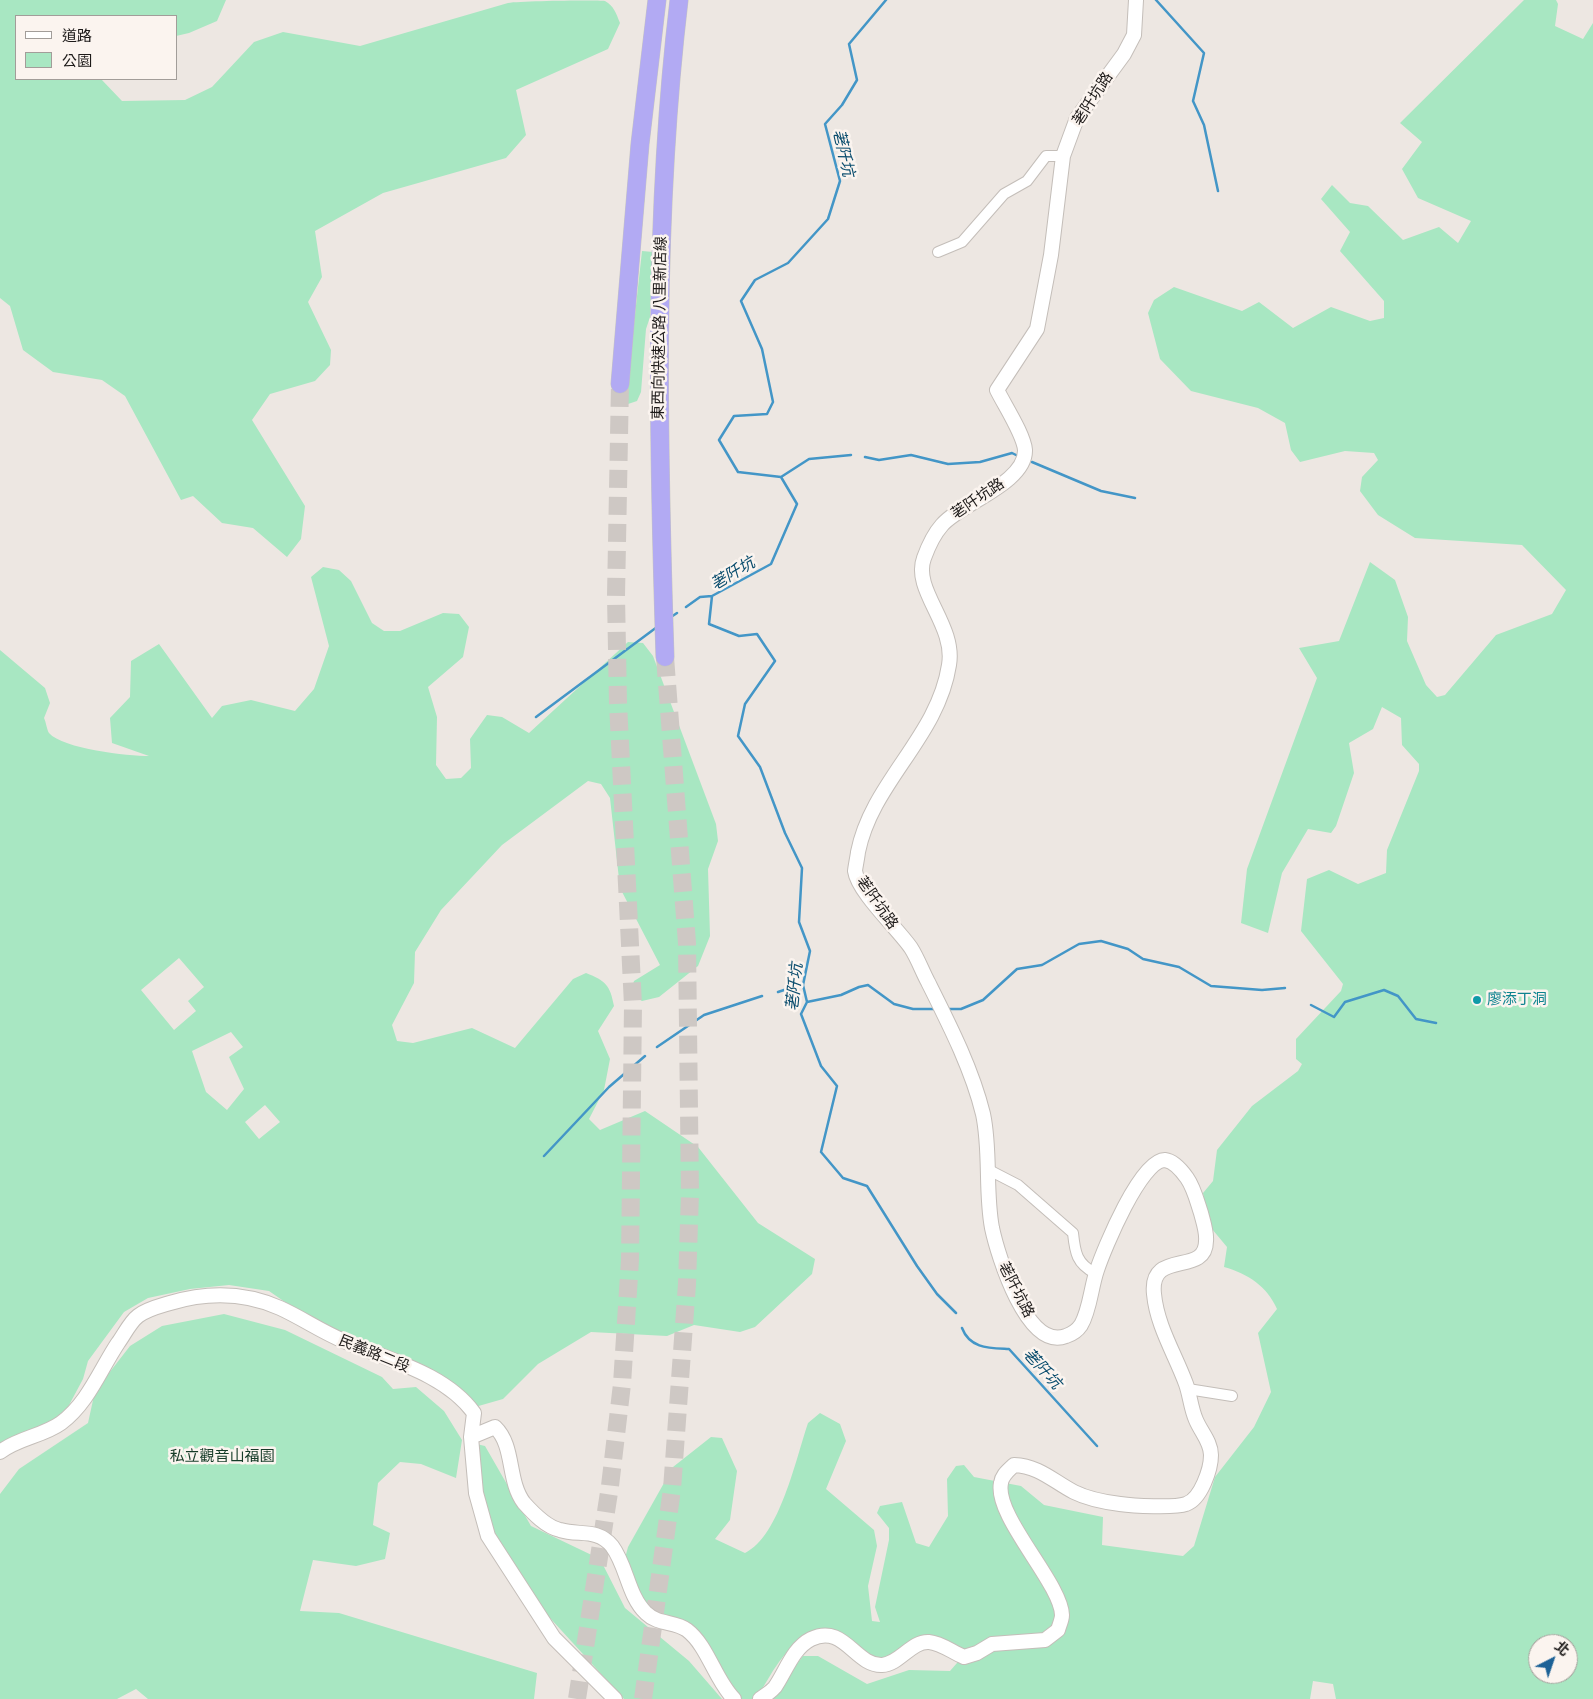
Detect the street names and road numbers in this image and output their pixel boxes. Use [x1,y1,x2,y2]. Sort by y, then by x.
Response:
street label: 荖阡坑路 [1069,69,1117,129]
street label: 東西向快速公路 八里新店線 [649,236,671,420]
street label: 荖阡坑路 [948,475,1008,523]
street label: 荖阡坑路 [852,873,902,933]
street label: 荖阡坑路 [994,1259,1038,1321]
street label: 民義路二段 [336,1332,412,1376]

